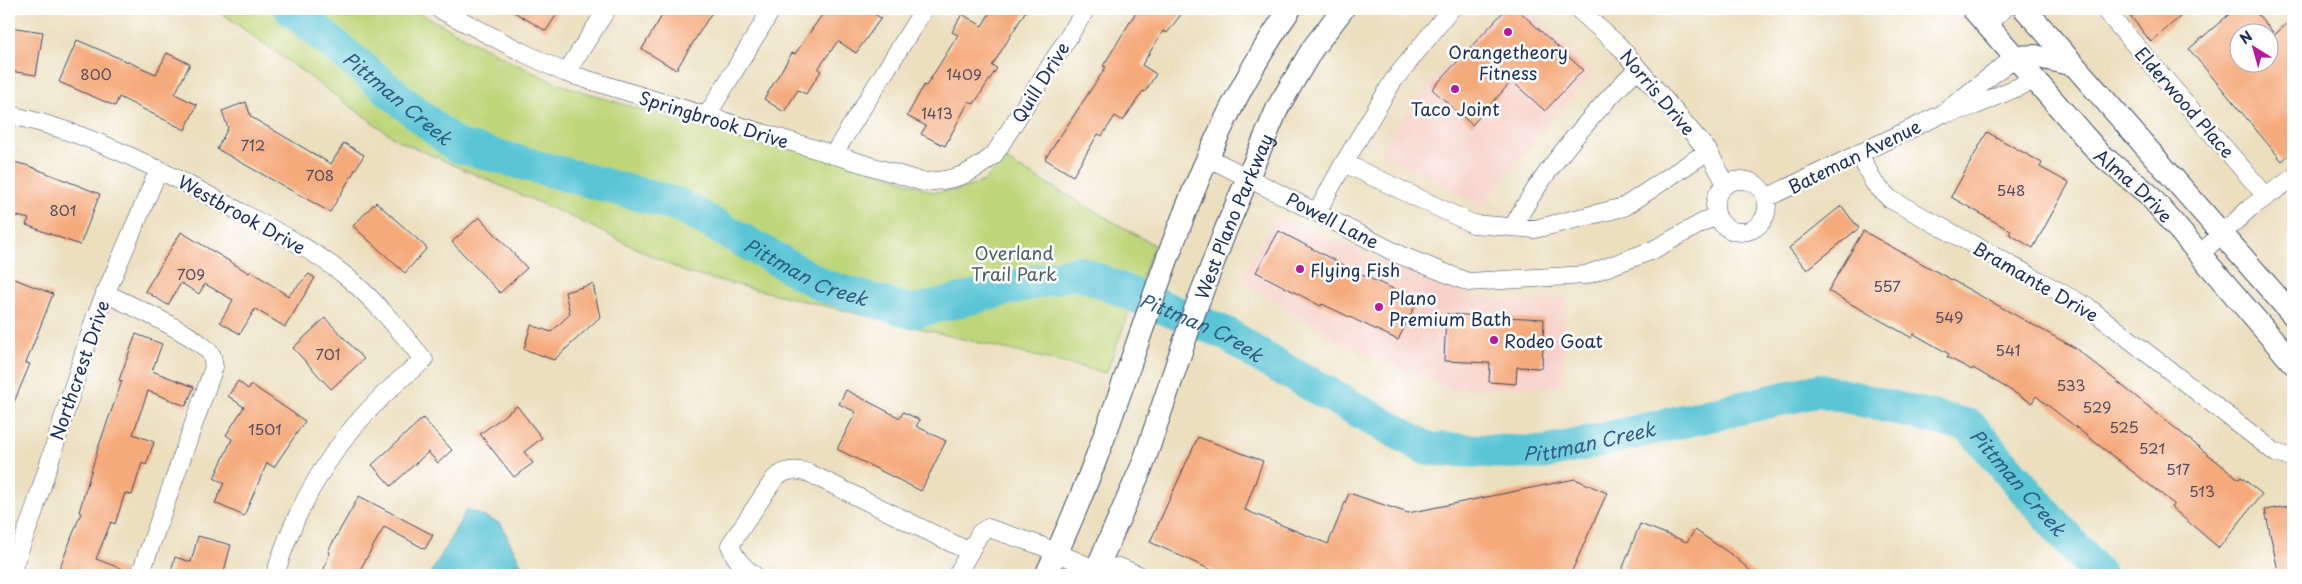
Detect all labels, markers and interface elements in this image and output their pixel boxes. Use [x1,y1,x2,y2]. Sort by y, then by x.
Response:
north arrow [2230,22,2280,72]
text: N [2235,25,2257,49]
marker: Orangetheory Fitness [1502,26,1514,38]
street label: Quill Drive [1005,36,1075,128]
place label: Orangetheory Fitness [1448,38,1568,86]
street label: Elderwood Place [2129,40,2241,164]
street label: Norris Drive [1614,43,1702,141]
water label: Pittman Creek [337,44,460,152]
house number: 800 [80,62,112,85]
house number: 1409 [946,62,982,85]
street label: Springbrook Drive [636,83,792,155]
marker: Taco Joint [1449,83,1461,95]
place label: Taco Joint [1410,95,1500,122]
house number: 1413 [921,101,953,124]
street label: Bateman Avenue [1783,112,1925,200]
street label: West Plano Parkway [1187,129,1279,303]
house number: 712 [241,133,265,156]
street label: Alma Drive [2089,142,2180,228]
house number: 708 [306,163,334,186]
street label: Westbrook Drive [173,168,311,260]
house number: 548 [1997,178,2025,201]
street label: Powell Lane [1282,185,1384,255]
house number: 801 [49,198,77,221]
water label: Pittman Creek [739,230,872,313]
street label: Bramante Drive [1968,234,2104,328]
park label: Overland Trail Park [971,239,1057,287]
place label: Flying Fish [1310,256,1400,283]
house number: 709 [177,262,205,285]
marker: Flying Fish [1294,263,1306,275]
house number: 557 [1873,274,1901,297]
place label: Plano Premium Bath [1389,284,1511,332]
water label: Pittman Creek [1136,285,1270,369]
street label: Northcrest Drive [42,296,116,444]
marker: Plano Premium Bath [1373,301,1385,313]
house number: 549 [1935,305,1963,328]
place label: Rodeo Goat [1504,327,1603,354]
marker: Rodeo Goat [1488,334,1500,346]
house number: 541 [1995,338,2021,361]
house number: 701 [316,342,340,365]
house number: 533 [2056,373,2086,396]
house number: 529 [2083,395,2111,418]
water label: Pittman Creek [1523,414,1659,467]
house number: 525 [2109,415,2139,438]
house number: 1501 [248,417,282,440]
water label: Pittman Creek [1964,422,2074,543]
house number: 521 [2139,436,2165,459]
house number: 517 [2166,457,2190,480]
house number: 513 [2189,479,2215,502]

